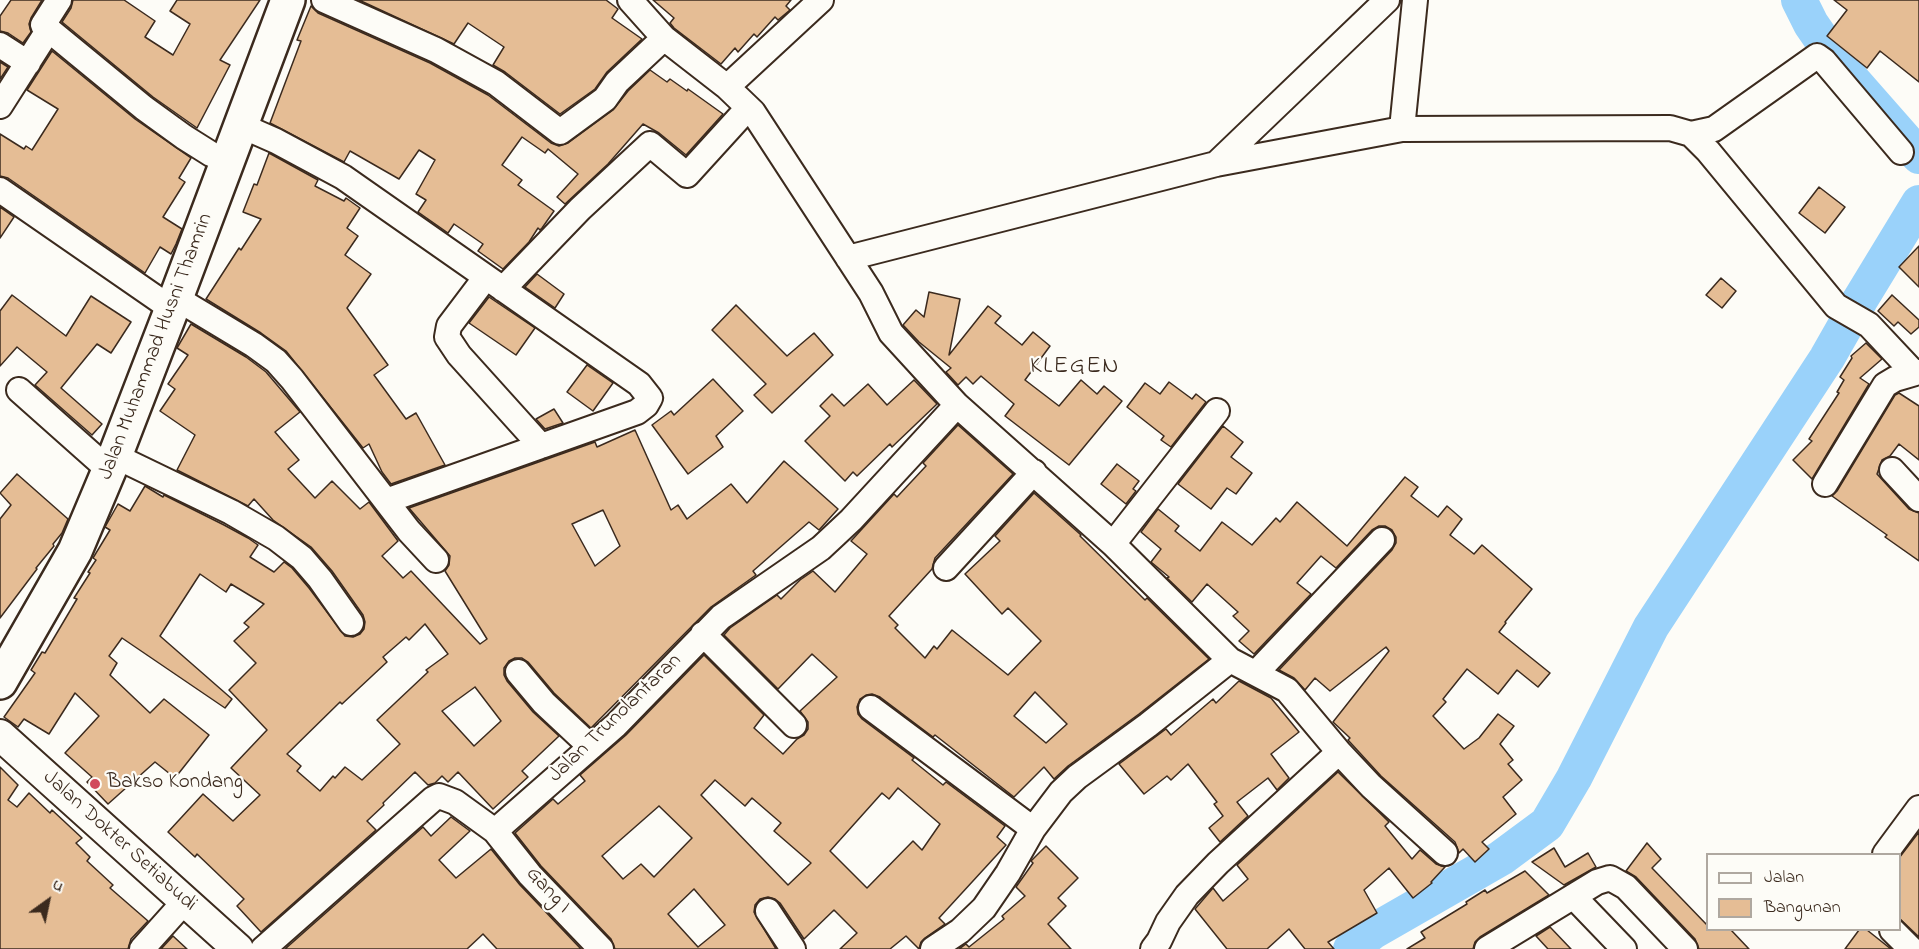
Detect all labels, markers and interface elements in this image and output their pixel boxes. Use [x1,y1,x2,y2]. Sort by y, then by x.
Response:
street label: Jalan Muhammad Husni Thamrin [94,210,220,484]
district label: KLEGEN [1030,354,1120,382]
street label: Jalan Trunolantaran [544,649,688,789]
street label: Jalan Dokter Setiabudi [37,766,201,918]
place label: Bakso Kondang [107,771,243,797]
marker: Bakso Kondang [88,777,102,791]
legend [1706,853,1901,931]
street label: Gang I [519,862,575,920]
text: Jalan [1764,865,1804,891]
north arrow [18,871,78,931]
text: U [47,873,69,899]
text: Bangunan [1764,895,1841,921]

